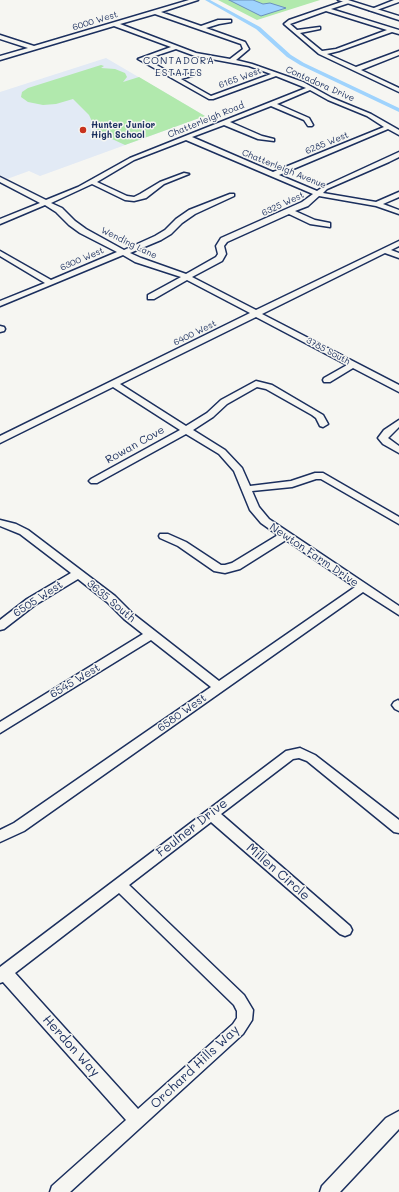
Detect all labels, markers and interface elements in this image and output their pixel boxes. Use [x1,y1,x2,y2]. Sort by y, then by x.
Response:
street label: 6000 West [71,9,119,33]
district label: CONTADORA ESTATES [143,55,215,78]
street label: Contadora Drive [284,64,356,104]
street label: 6165 West [217,65,263,91]
street label: Chatterleigh Road [166,100,246,140]
place label: Hunter Junior High School [91,120,155,141]
marker: Hunter Junior High School [78,125,88,135]
street label: 6285 West [304,129,350,157]
street label: Chatterleigh Avenue [240,147,328,191]
street label: 6325 West [260,189,306,219]
street label: Wending Lane [99,225,159,261]
street label: 6300 West [58,245,106,273]
street label: 6400 West [172,318,218,348]
street label: 3785 South [304,335,352,367]
street label: Rowan Cove [103,423,167,467]
street label: Newton Farm Drive [267,520,361,590]
street label: 3635 South [84,577,138,625]
street label: 6505 West [11,578,65,620]
street label: 6545 West [48,661,102,701]
street label: 6580 West [155,691,209,735]
street label: Feulner Drive [153,795,231,861]
street label: Millen Circle [243,840,313,904]
street label: Herdon Way [39,1012,103,1080]
street label: Orchard Hills Way [147,1022,243,1112]

